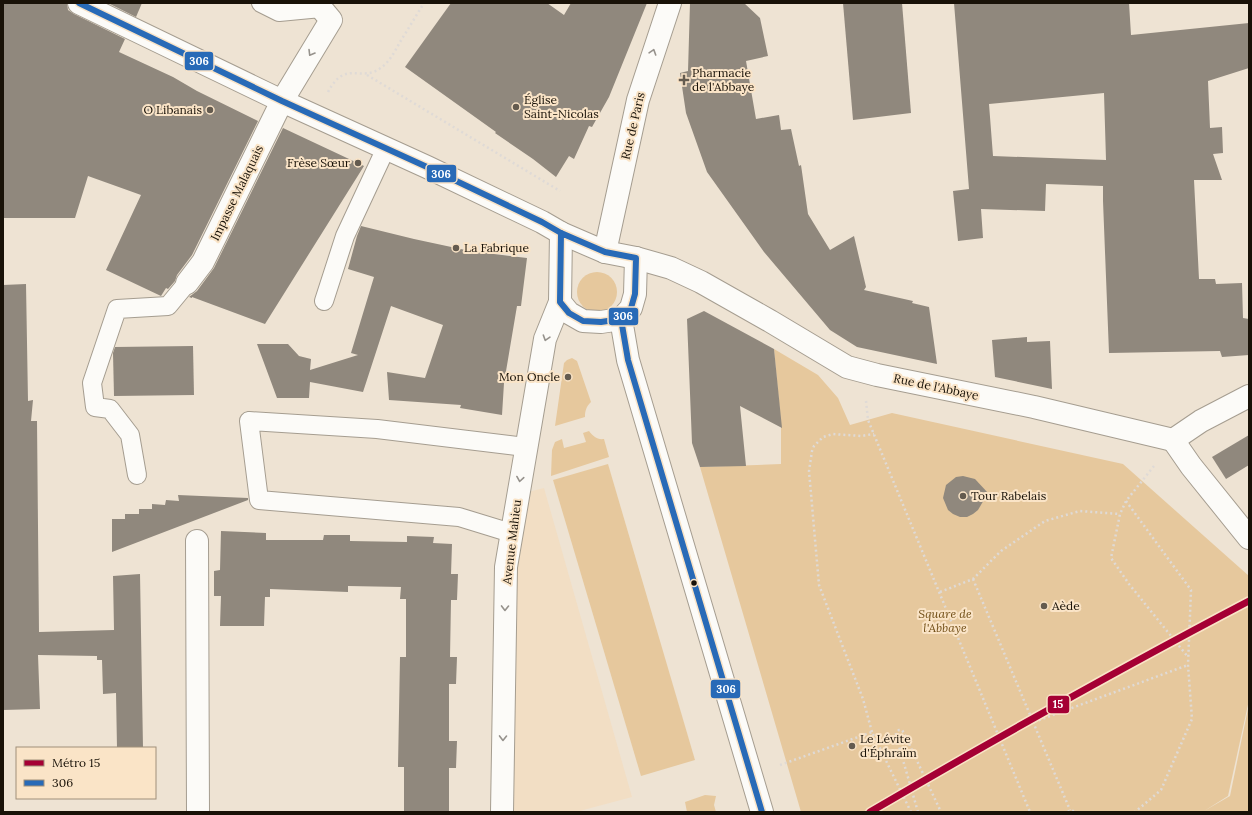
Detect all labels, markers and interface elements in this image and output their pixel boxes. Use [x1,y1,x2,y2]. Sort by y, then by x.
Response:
one-way arrow [308,49,316,56]
one-way arrow [648,49,657,56]
line badge: 306 [184,51,214,71]
text: 306 [189,54,209,68]
place label: Pharmacie de l'Abbaye [692,65,755,94]
marker: Pharmacie de l'Abbaye [679,75,689,85]
street label: Rue de Paris [617,90,648,161]
place label: Église Saint-Nicolas [524,92,599,121]
place label: O Libanais [143,102,202,117]
marker: Église Saint-Nicolas [511,102,521,112]
marker: O Libanais [205,105,215,115]
street label: Impasse Malaquais [207,142,266,243]
place label: Frèse Sœur [287,155,351,170]
marker: Frèse Sœur [353,158,363,168]
line badge: 306 [426,164,457,183]
text: 306 [431,167,451,181]
place label: La Fabrique [464,240,529,255]
marker: La Fabrique [451,243,461,253]
line badge: 306 [608,307,639,326]
text: 306 [613,309,633,323]
one-way arrow [542,334,551,341]
place label: Mon Oncle [499,369,560,384]
street label: Rue de l'Abbaye [892,370,981,403]
marker: Mon Oncle [563,372,573,382]
one-way arrow [516,476,525,482]
place label: Tour Rabelais [971,488,1047,503]
marker: Tour Rabelais [958,491,968,501]
street label: Avenue Mahieu [499,499,524,586]
unlabelled marker [689,578,699,588]
place label: Aède [1051,598,1080,613]
marker: Aède [1039,601,1049,611]
one-way arrow [501,605,509,611]
park label: Square de l'Abbaye [918,606,972,635]
line badge: 306 [710,679,741,699]
text: 306 [716,682,736,696]
line badge: 15 [1047,695,1070,714]
text: 15 [1053,697,1063,711]
place label: Le Lévite d'Éphraïm [860,731,917,760]
one-way arrow [499,735,507,741]
marker: Le Lévite d'Éphraïm [847,741,857,751]
legend [16,747,156,799]
text: Métro 15 [52,755,100,770]
text: 306 [52,775,73,790]

